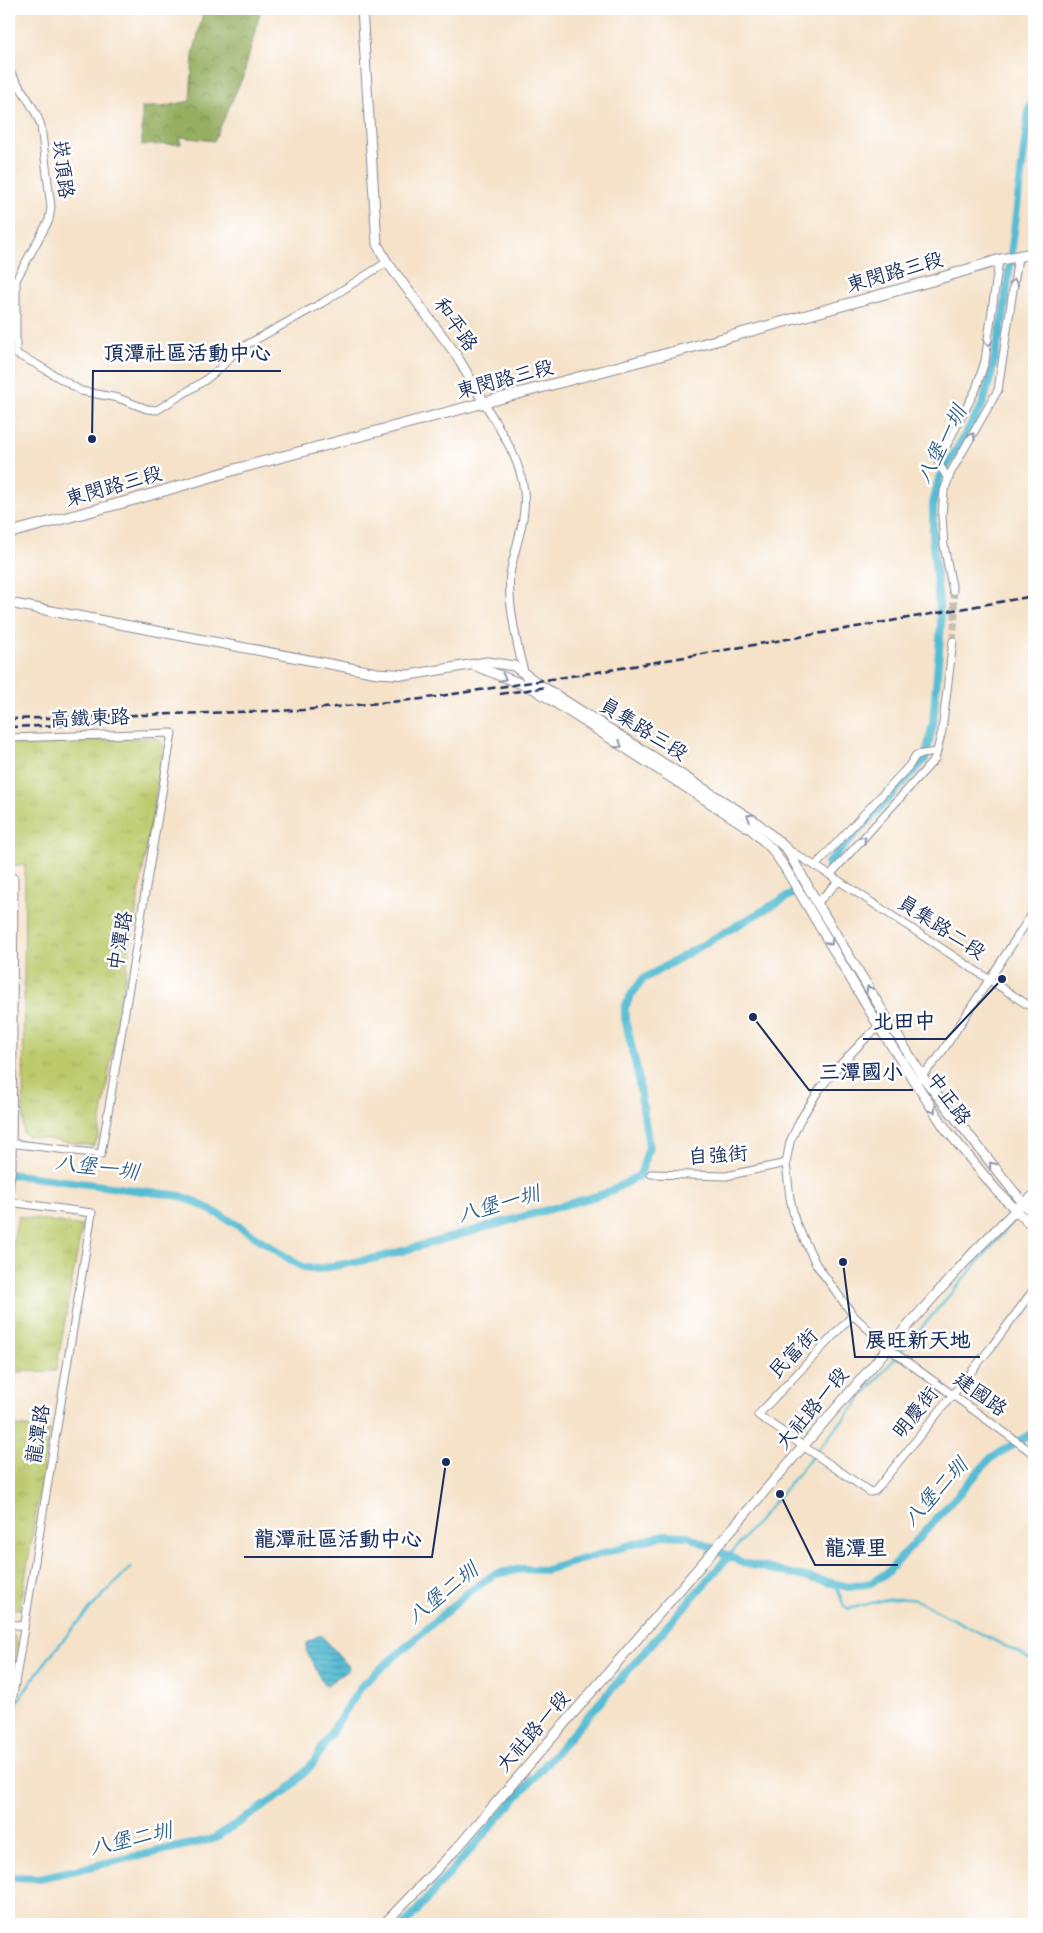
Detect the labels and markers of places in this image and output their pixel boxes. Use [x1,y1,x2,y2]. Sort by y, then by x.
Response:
callout: 頂潭社區活動中心 [93,335,281,371]
callout: 北田中 [863,1003,946,1039]
callout: 三潭國小 [809,1054,913,1090]
callout: 展旺新天地 [855,1321,980,1357]
callout: 龍潭社區活動中心 [244,1521,432,1557]
callout: 龍潭里 [815,1529,898,1565]

